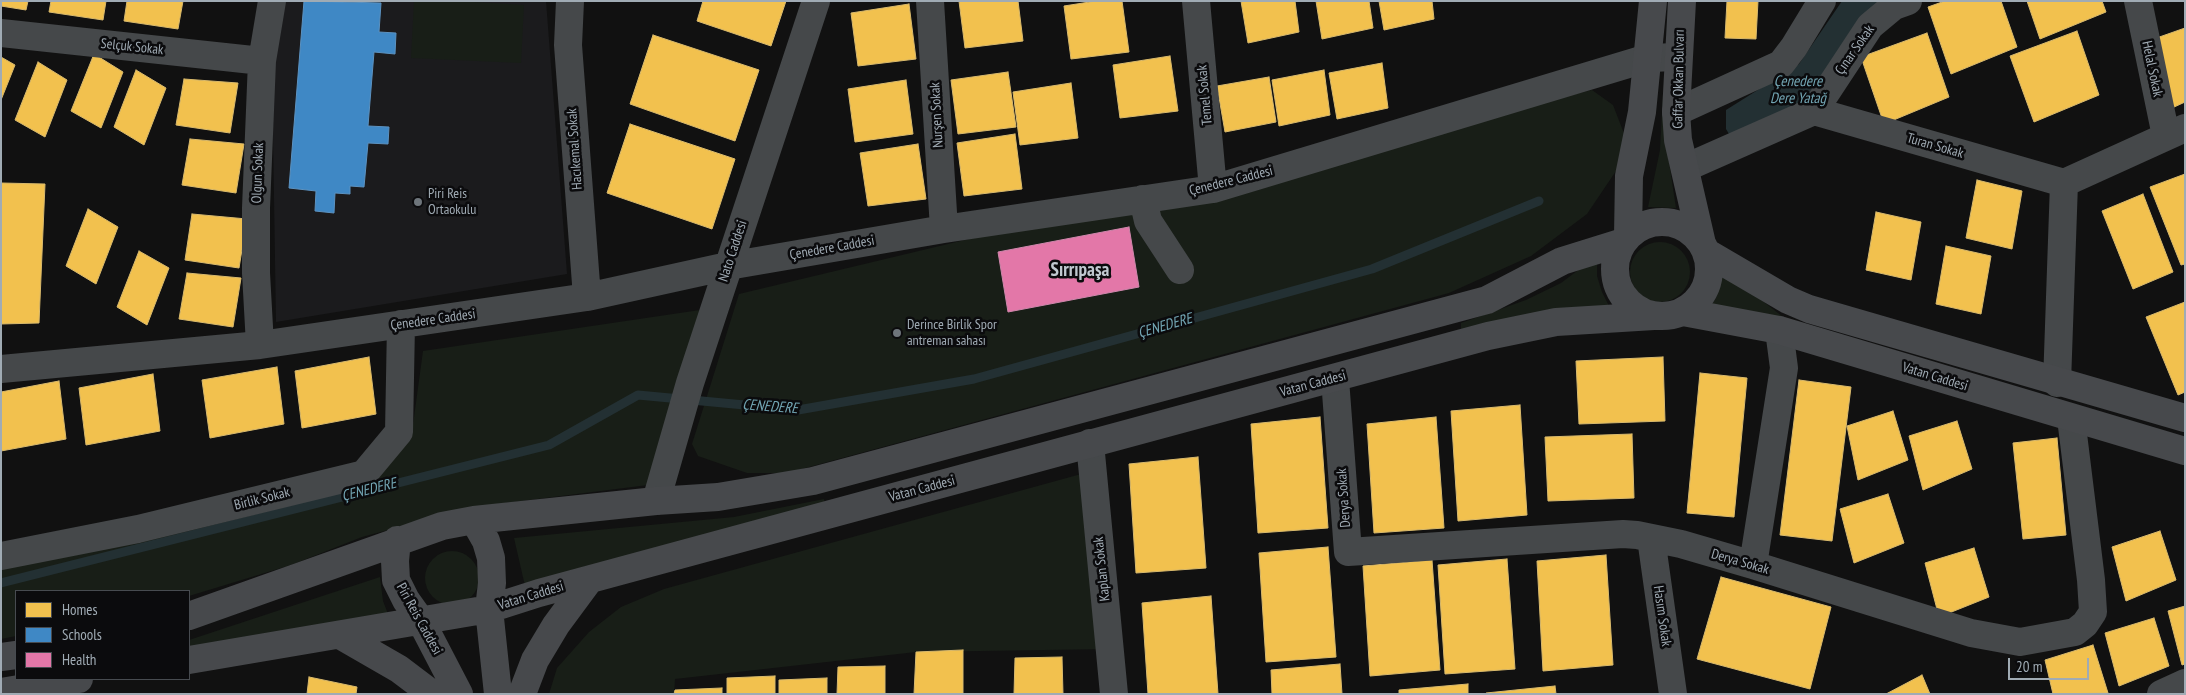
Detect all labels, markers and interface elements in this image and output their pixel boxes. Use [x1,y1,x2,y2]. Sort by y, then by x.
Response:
street label: Çınar Sokak [1832,22,1878,78]
street label: Gaffar Okkan Bulvarı [1670,29,1688,129]
street label: Selçuk Sokak [100,35,164,59]
street label: Helal Sokak [2138,39,2166,99]
street label: Temel Sokak [1194,64,1216,126]
water label: Çenedere Dere Yatağ [1770,73,1826,108]
street label: Nurşen Sokak [927,82,947,148]
street label: Hacıkemal Sokak [564,108,586,190]
street label: Turan Sokak [1905,130,1965,162]
street label: Olgun Sokak [249,142,267,204]
street label: Çenedere Caddesi [1187,162,1275,200]
place label: Piri Reis Ortaokulu [428,186,476,218]
marker: Piri Reis Ortaokulu [412,196,424,208]
street label: Nato Caddesi [715,218,751,284]
street label: Çenedere Caddesi [788,232,876,264]
district label: Sırrıpaşa [1051,260,1109,282]
street label: Çenedere Caddesi [389,306,477,334]
water label: ÇENEDERE [1136,310,1194,342]
place label: Derince Birlik Spor antreman sahası [907,317,997,350]
marker: Derince Birlik Spor antreman sahası [891,327,903,339]
street label: Vatan Caddesi [1900,359,1970,395]
street label: Vatan Caddesi [1278,367,1348,401]
water label: ÇENEDERE [742,396,798,418]
street label: Derya Sokak [1334,468,1354,528]
street label: Vatan Caddesi [887,472,957,506]
water label: ÇENEDERE [340,475,398,505]
street label: Birlik Sokak [232,484,292,514]
street label: Kaplan Sokak [1090,536,1114,602]
street label: Derya Sokak [1709,546,1771,578]
street label: Vatan Caddesi [496,578,566,614]
street label: Piri Reis Caddesi [392,580,446,658]
street label: Hasım Sokak [1649,584,1675,648]
legend [15,590,190,680]
text: Homes [62,600,98,619]
text: Schools [62,625,102,644]
scale bar [2011,648,2092,680]
text: Health [62,650,96,669]
text: 20 m [2016,657,2042,676]

